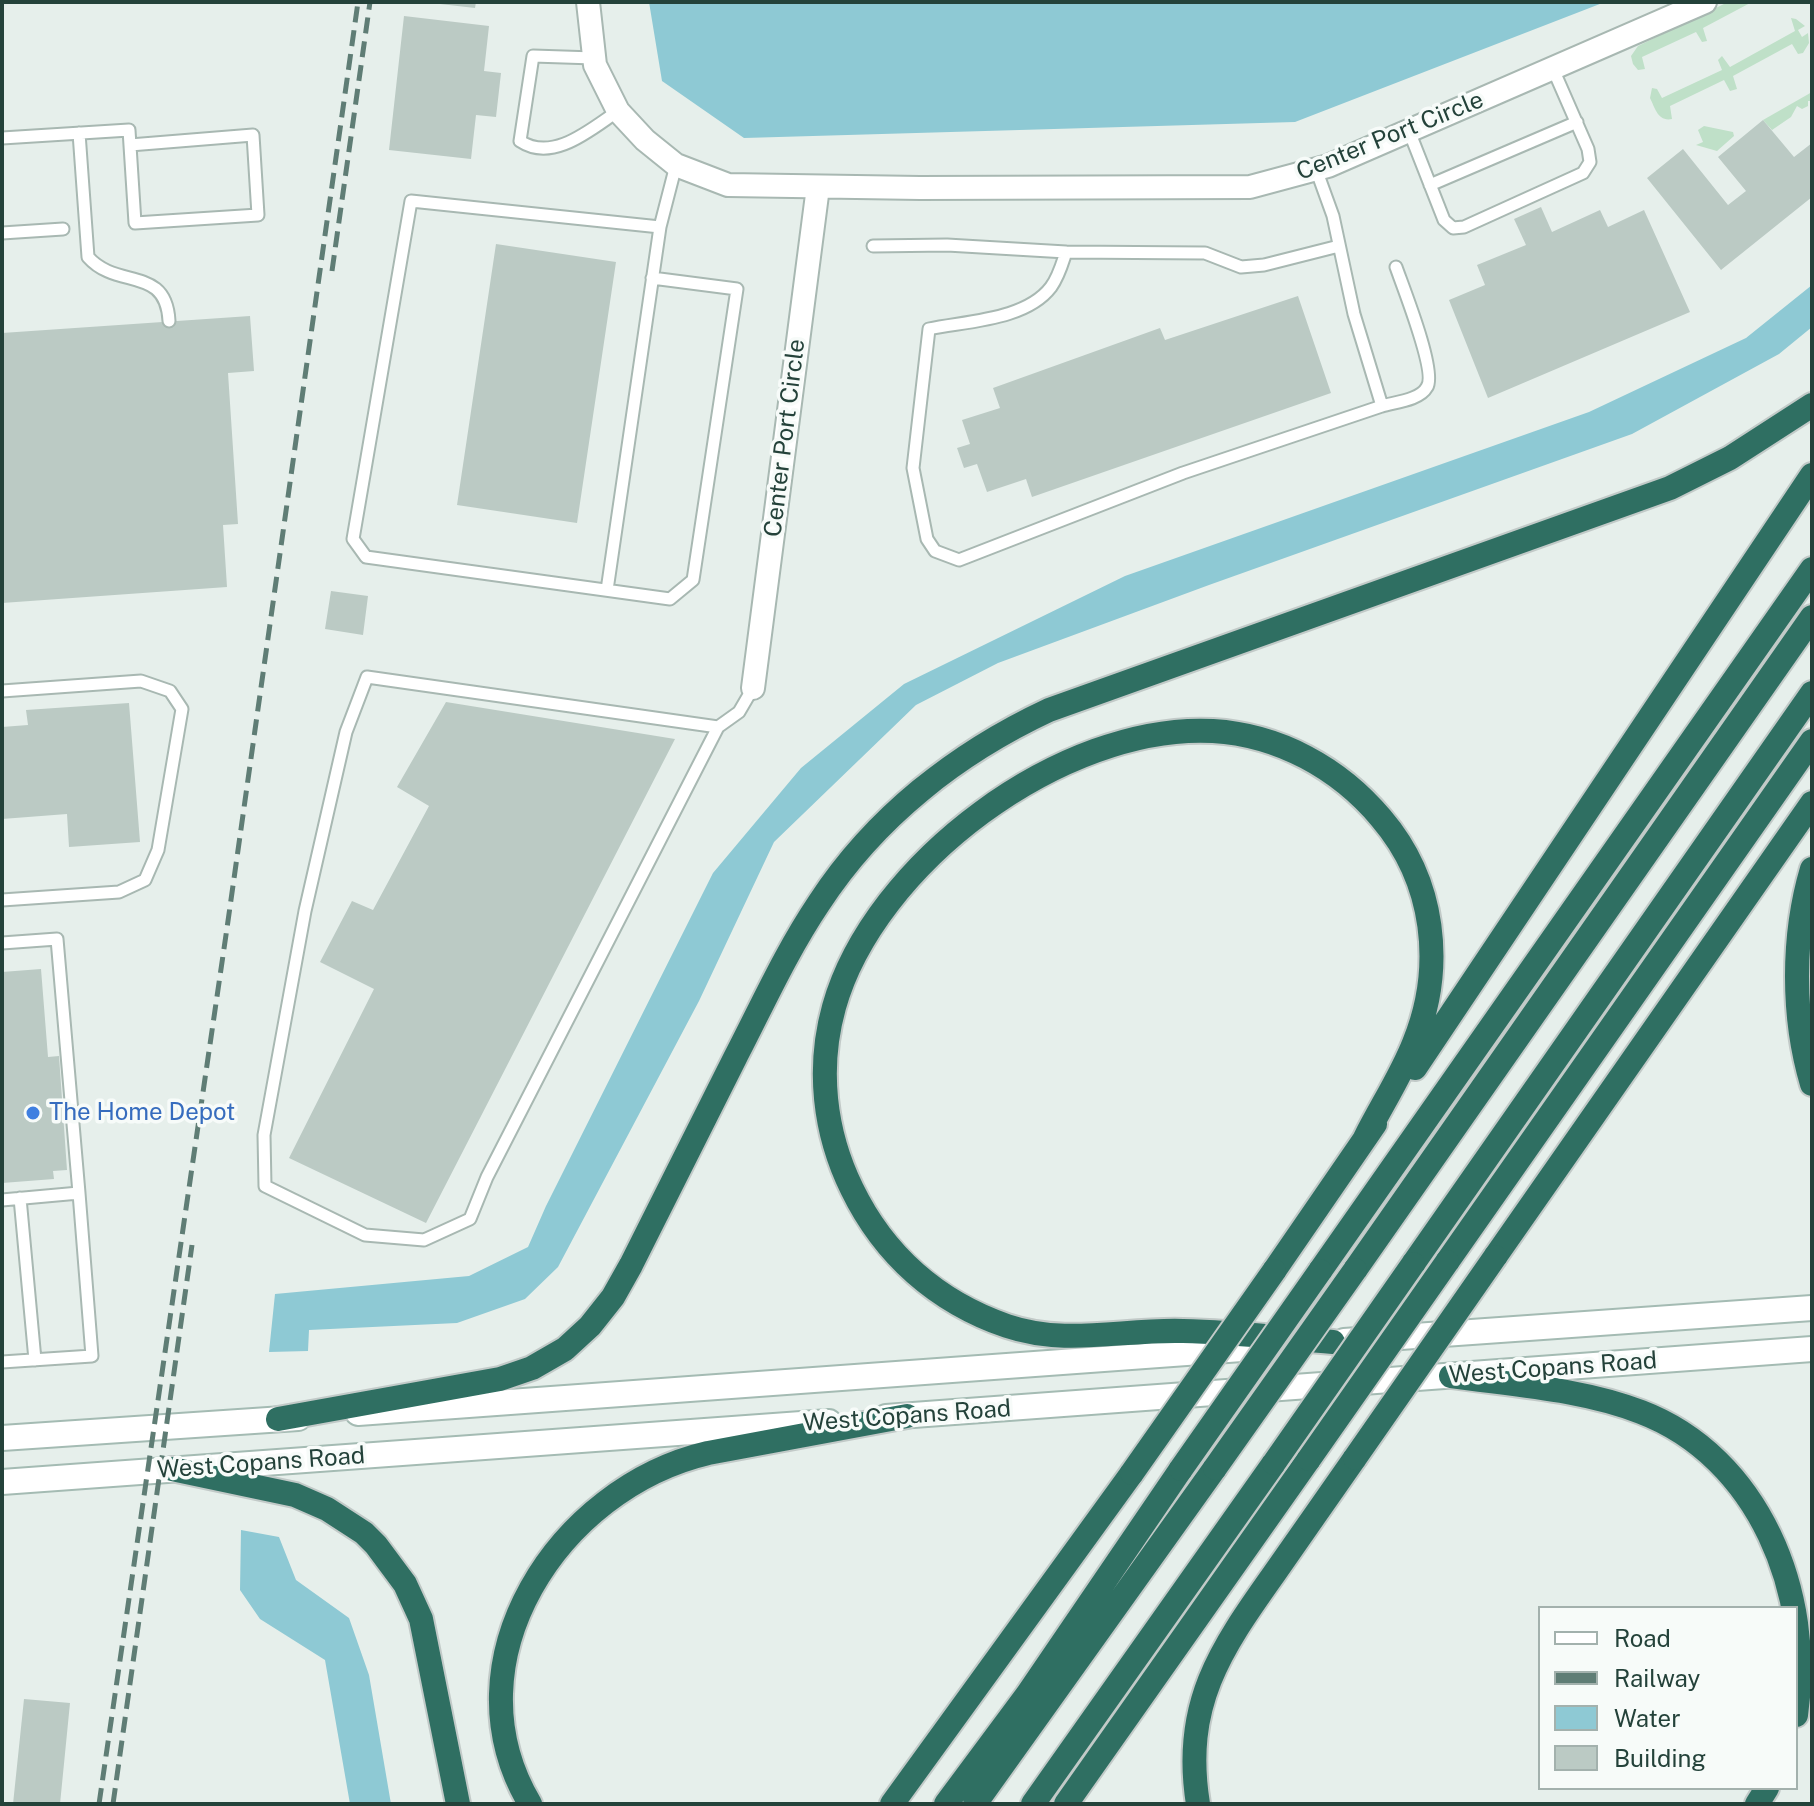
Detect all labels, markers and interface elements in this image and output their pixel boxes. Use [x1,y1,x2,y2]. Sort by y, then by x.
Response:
street label: Center Port Circle [1292,85,1488,187]
street label: Center Port Circle [759,337,811,539]
place label: The Home Depot [49,1099,235,1127]
marker: The Home Depot [24,1104,42,1122]
street label: West Copans Road [1448,1346,1658,1390]
street label: West Copans Road [802,1394,1012,1438]
street label: West Copans Road [156,1441,366,1485]
legend [1538,1606,1798,1790]
text: Road [1614,1624,1671,1652]
text: Railway [1614,1664,1700,1692]
text: Water [1614,1704,1681,1732]
text: Building [1614,1744,1706,1772]

